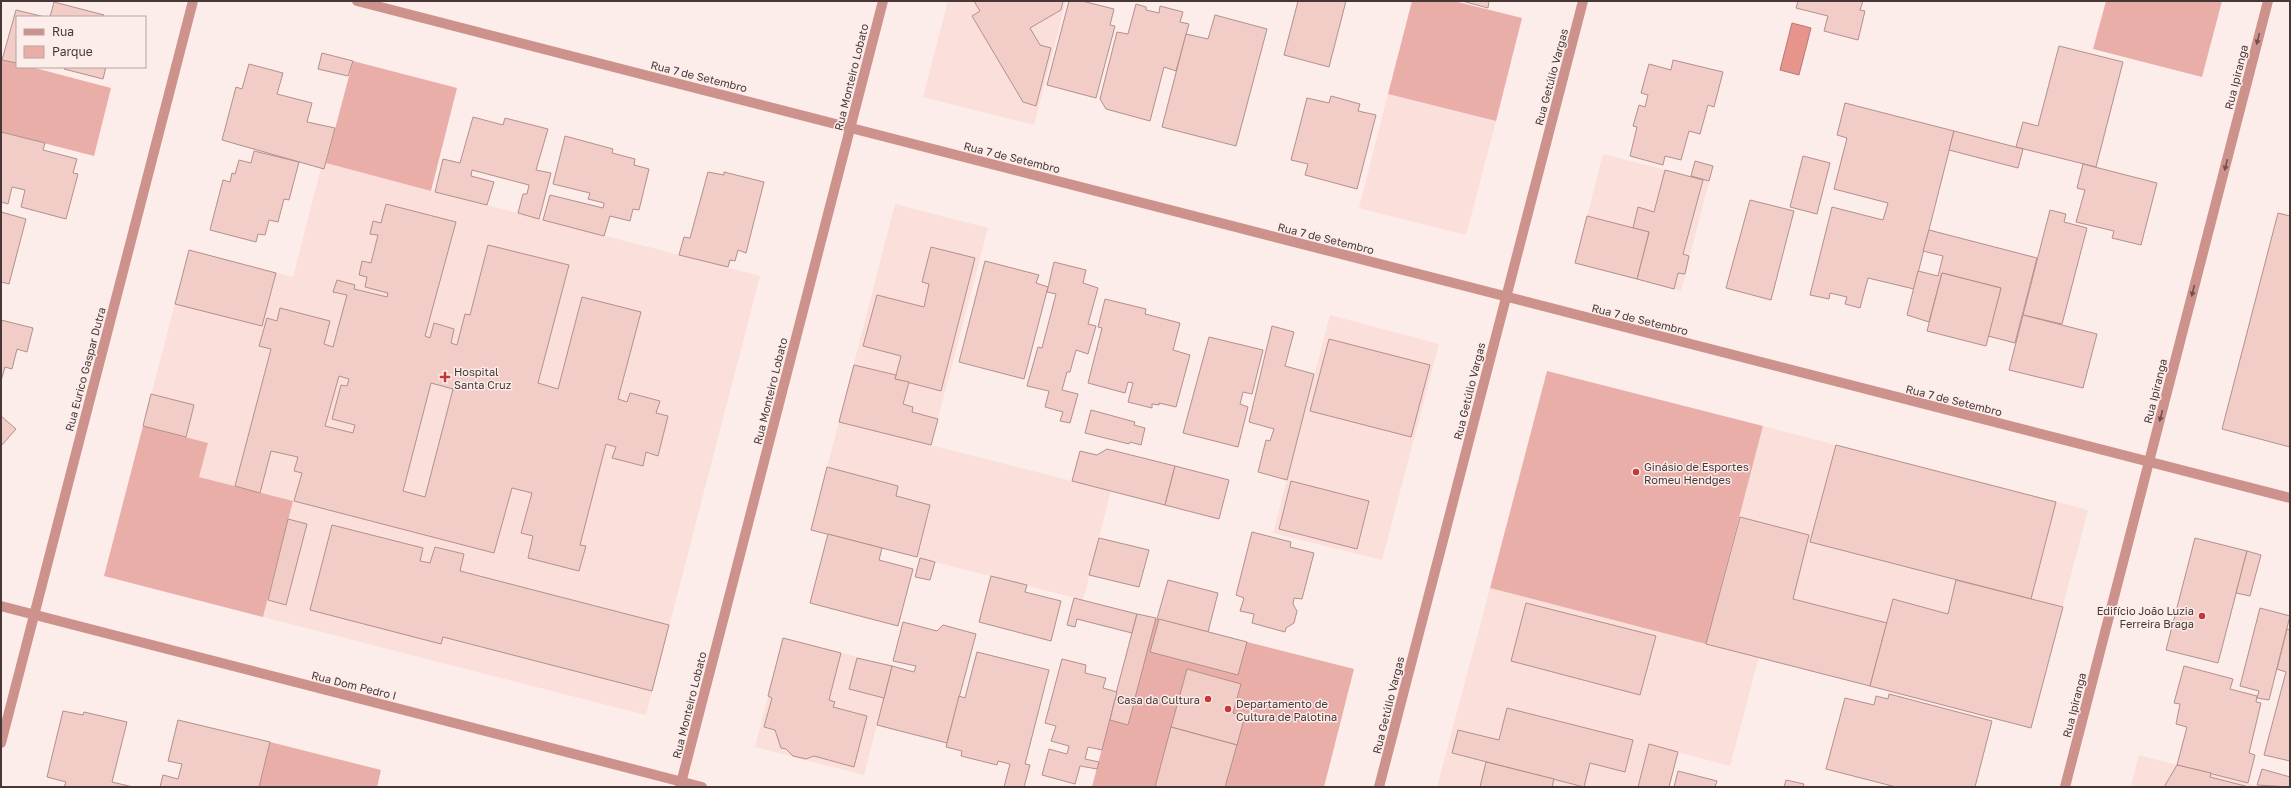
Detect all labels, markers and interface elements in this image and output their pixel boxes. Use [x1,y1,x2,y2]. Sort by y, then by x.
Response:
legend [16,16,146,68]
street label: Rua Monteiro Lobato [831,22,871,132]
text: Rua [52,24,74,39]
street label: Rua Getúlio Vargas [1532,27,1570,127]
one-way arrow [2255,33,2261,45]
street label: Rua Ipiranga [2222,43,2250,111]
text: Parque [52,44,93,59]
street label: Rua 7 de Setembro [649,58,749,94]
street label: Rua 7 de Setembro [962,139,1062,175]
one-way arrow [2222,158,2228,171]
street label: Rua 7 de Setembro [1276,220,1376,256]
one-way arrow [2190,285,2196,297]
street label: Rua 7 de Setembro [1590,301,1690,337]
street label: Rua Eurico Gaspar Dutra [62,306,108,432]
street label: Rua Monteiro Lobato [750,336,790,446]
street label: Rua Getúlio Vargas [1451,341,1487,441]
street label: Rua Ipiranga [2141,357,2169,425]
place label: Hospital Santa Cruz [454,365,512,391]
marker: Hospital Santa Cruz [439,371,451,383]
street label: Rua 7 de Setembro [1904,382,2004,418]
one-way arrow [2157,410,2163,423]
place label: Ginásio de Esportes Romeu Hendges [1644,460,1749,486]
marker: Ginásio de Esportes Romeu Hendges [1631,467,1641,477]
place label: Edifício João Luzia Ferreira Braga [2097,604,2194,630]
marker: Edifício João Luzia Ferreira Braga [2197,611,2207,621]
street label: Rua Monteiro Lobato [669,650,709,760]
street label: Rua Getúlio Vargas [1370,655,1406,755]
street label: Rua Dom Pedro I [310,668,398,702]
street label: Rua Ipiranga [2060,671,2088,739]
place label: Casa da Cultura [1117,693,1200,706]
marker: Casa da Cultura [1203,694,1213,704]
place label: Departamento de Cultura de Palotina [1236,697,1337,723]
marker: Departamento de Cultura de Palotina [1223,704,1233,714]

